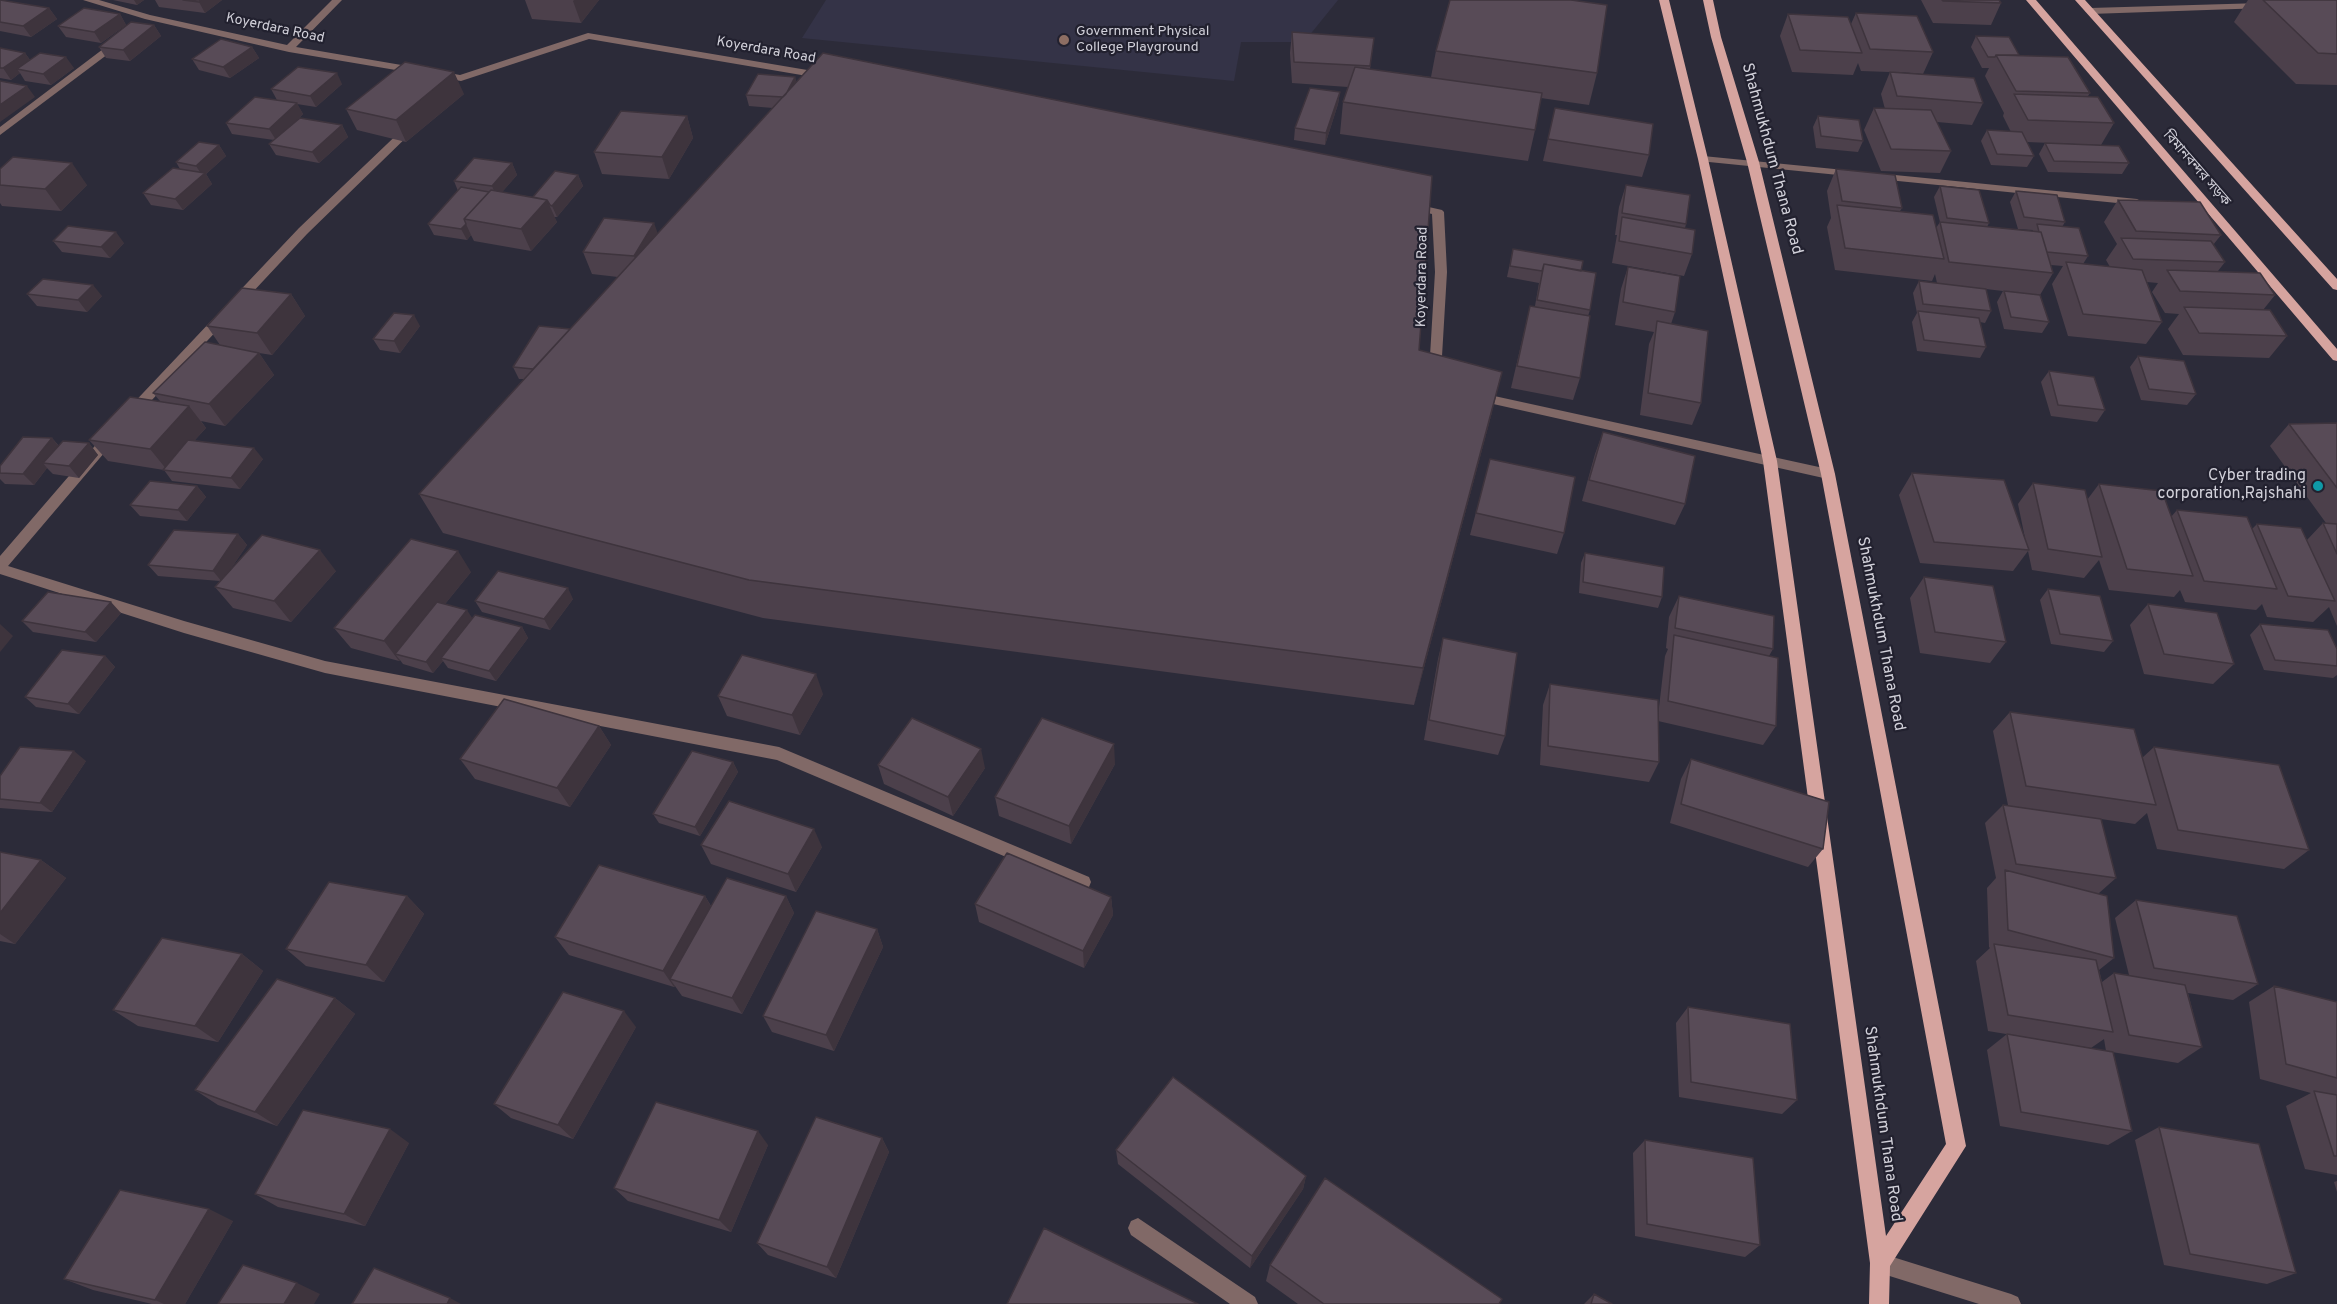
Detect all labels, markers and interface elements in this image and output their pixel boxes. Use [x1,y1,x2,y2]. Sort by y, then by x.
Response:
street label: Koyerdara Road [224,10,326,48]
place label: Government Physical College Playground [1076,24,1209,56]
marker: Government Physical College Playground [1057,33,1071,47]
street label: Koyerdara Road [715,34,817,68]
street label: Shahmukhdum Thana Road [1736,61,1806,257]
street label: বিমানবন্দর সড়ক [2159,128,2233,210]
street label: Koyerdara Road [1414,227,1432,327]
place label: Cyber trading corporation,Rajshahi [2158,467,2306,505]
marker: Cyber trading corporation,Rajshahi [2311,479,2325,493]
street label: Shahmukhdum Thana Road [1852,535,1908,733]
street label: Shahmukhdum Thana Road [1859,1025,1905,1223]

